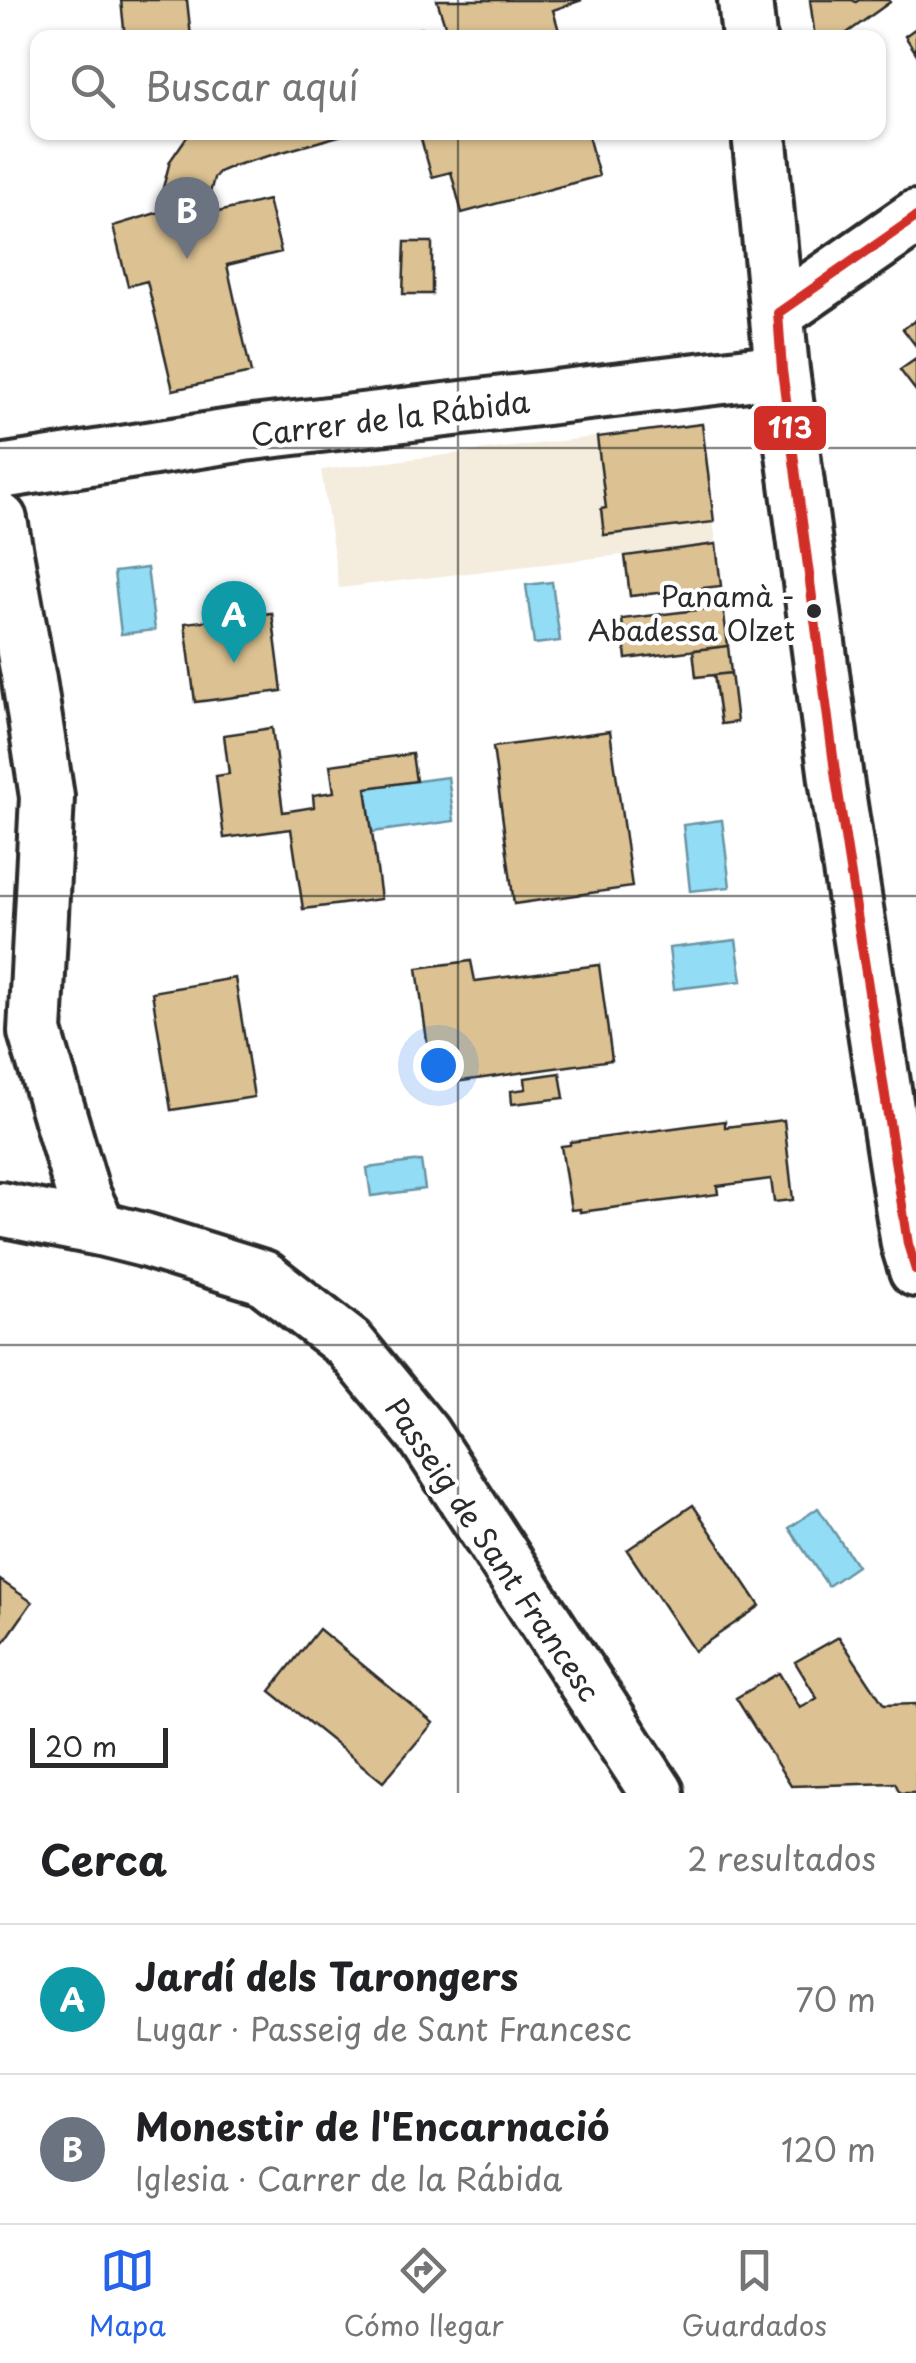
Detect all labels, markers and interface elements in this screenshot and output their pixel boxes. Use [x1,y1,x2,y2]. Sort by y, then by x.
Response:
search box [30,30,886,140]
text: Buscar aquí [145,57,359,114]
icon: search [65,58,120,113]
pin: B [154,176,220,259]
street label: Carrer de la Rábida [248,378,532,456]
line badge: 113 [752,404,828,452]
text: 113 [768,405,812,448]
place label: Panamà - Abadessa Olzet [588,574,795,651]
pin: A [202,580,266,663]
marker: Panamà - Abadessa Olzet [804,601,824,621]
your location [413,1040,464,1091]
street label: Passeig de Sant Francesc [375,1388,613,1710]
scale bar [30,1723,168,1768]
text: 20 m [45,1724,117,1767]
text: Cerca [40,1827,167,1890]
text: 2 resultados [687,1834,876,1882]
text: Jardí dels Tarongers [135,1947,518,2004]
text: A [60,1975,85,2023]
text: 70 m [796,1975,876,2023]
text: Lugar · Passeig de Sant Francesc [135,2004,632,2052]
text: Monestir de l'Encarnació [135,2097,609,2154]
text: B [62,2125,83,2173]
text: 120 m [781,2125,876,2173]
text: Iglesia · Carrer de la Rábida [135,2154,562,2202]
tab: Mapa [89,2243,166,2346]
tab: Cómo llegar [344,2243,504,2346]
tab: Guardados [681,2243,827,2346]

